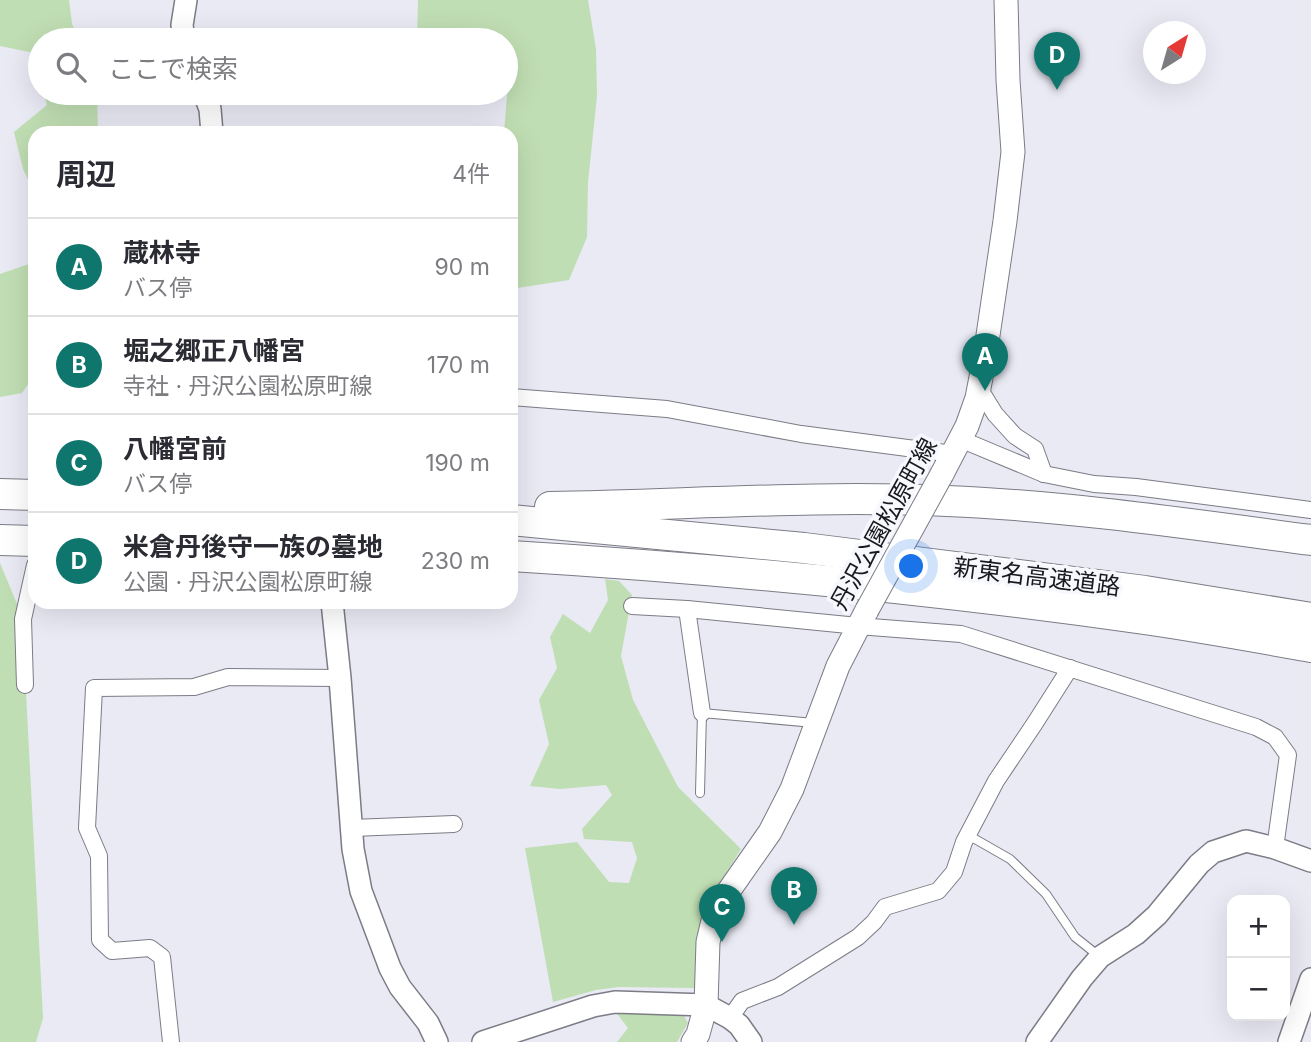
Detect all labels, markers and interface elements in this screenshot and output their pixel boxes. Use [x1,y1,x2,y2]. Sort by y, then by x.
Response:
north arrow [1143,21,1206,84]
search box [28,28,518,105]
pin: D [1034,32,1080,90]
icon: search [52,48,90,86]
text: ここで検索 [108,53,238,84]
text: 周辺 [56,156,116,192]
text: 4件 [452,160,490,188]
text: 蔵林寺 [123,237,201,268]
text: A [70,253,88,281]
text: 90 m [435,253,490,281]
text: バス停 [123,274,192,302]
pin: A [962,333,1008,391]
text: 堀之郷正八幡宮 [123,335,305,366]
text: B [71,351,87,379]
text: 170 m [427,351,490,379]
text: 寺社 · 丹沢公園松原町線 [123,372,373,400]
text: 八幡宮前 [123,433,227,464]
street label: 丹沢公園松原町線 [824,433,943,615]
text: C [70,449,88,477]
text: 190 m [425,449,490,477]
text: バス停 [123,470,192,498]
text: 米倉丹後守一族の墓地 [123,531,383,562]
text: D [71,547,87,575]
text: 230 m [421,547,490,575]
your location [894,549,928,583]
street label: 新東名高速道路 [952,552,1122,601]
text: 公園 · 丹沢公園松原町線 [123,568,373,596]
pin: B [771,867,817,925]
pin: C [699,884,745,942]
map controls [1227,895,1290,1021]
button: + [1227,895,1290,958]
button: − [1227,958,1290,1021]

